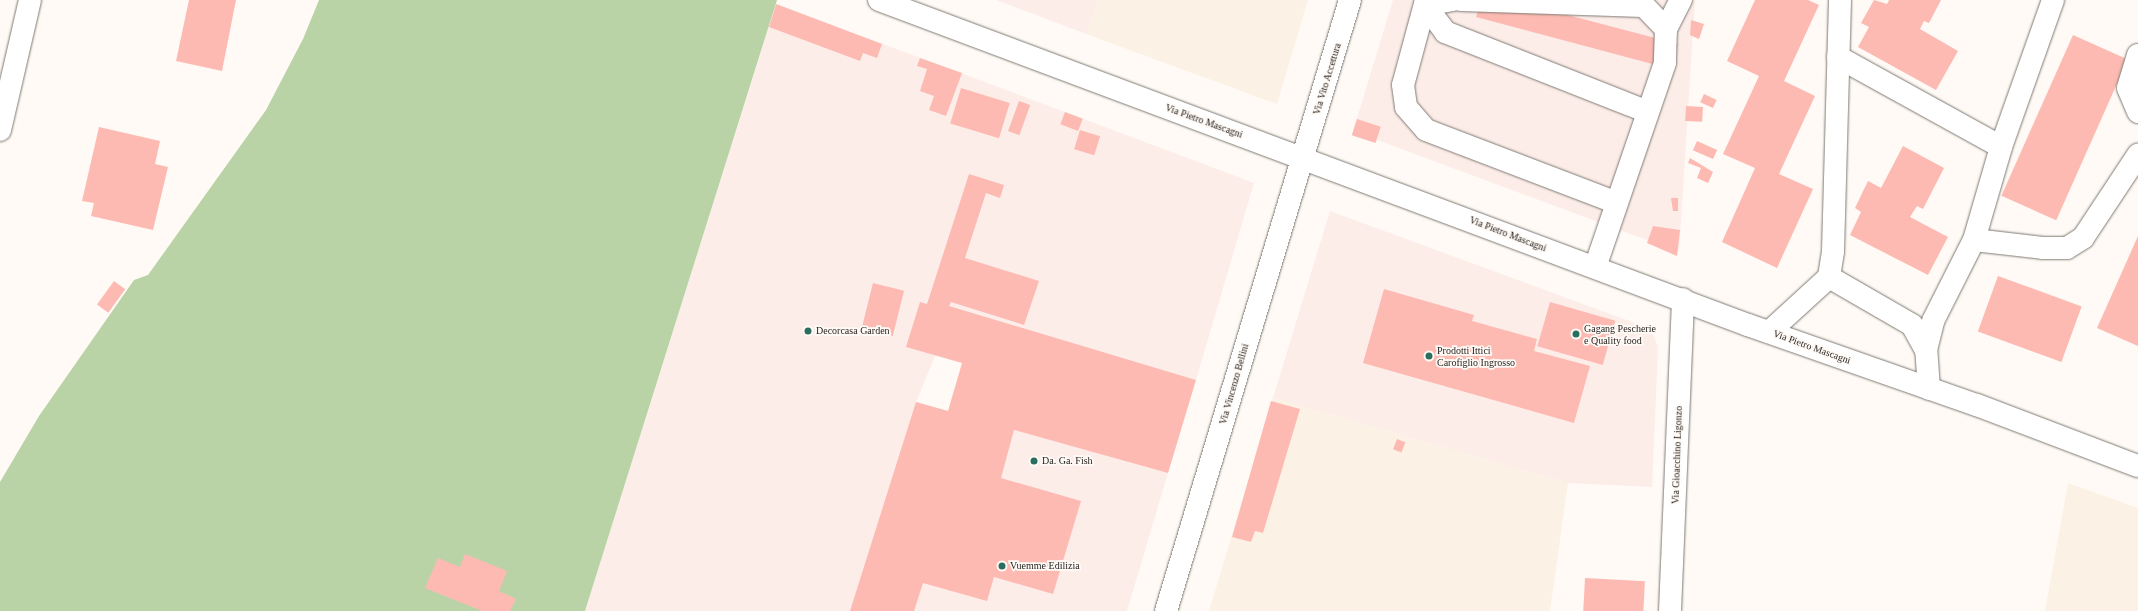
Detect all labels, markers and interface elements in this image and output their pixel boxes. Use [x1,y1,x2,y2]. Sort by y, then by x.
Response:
street label: Via Vito Accettura [1310,41,1344,117]
street label: Via Pietro Mascagni [1164,101,1244,141]
street label: Via Pietro Mascagni [1468,214,1548,254]
place label: Gagang Pescherie e Quality food [1584,322,1656,346]
place label: Decorcasa Garden [816,325,890,337]
marker: Decorcasa Garden [803,326,813,336]
street label: Via Pietro Mascagni [1772,327,1852,367]
marker: Gagang Pescherie e Quality food [1571,329,1581,339]
street label: Via Vincenzo Bellini [1217,342,1251,426]
place label: Prodotti Ittici Carofiglio Ingrosso [1437,344,1515,368]
marker: Prodotti Ittici Carofiglio Ingrosso [1424,351,1434,361]
street label: Via Gioacchino Ligonzo [1669,406,1685,504]
place label: Da. Ga. Fish [1042,455,1093,467]
marker: Da. Ga. Fish [1029,456,1039,466]
place label: Vuemme Edilizia [1010,560,1080,572]
marker: Vuemme Edilizia [997,561,1007,571]

